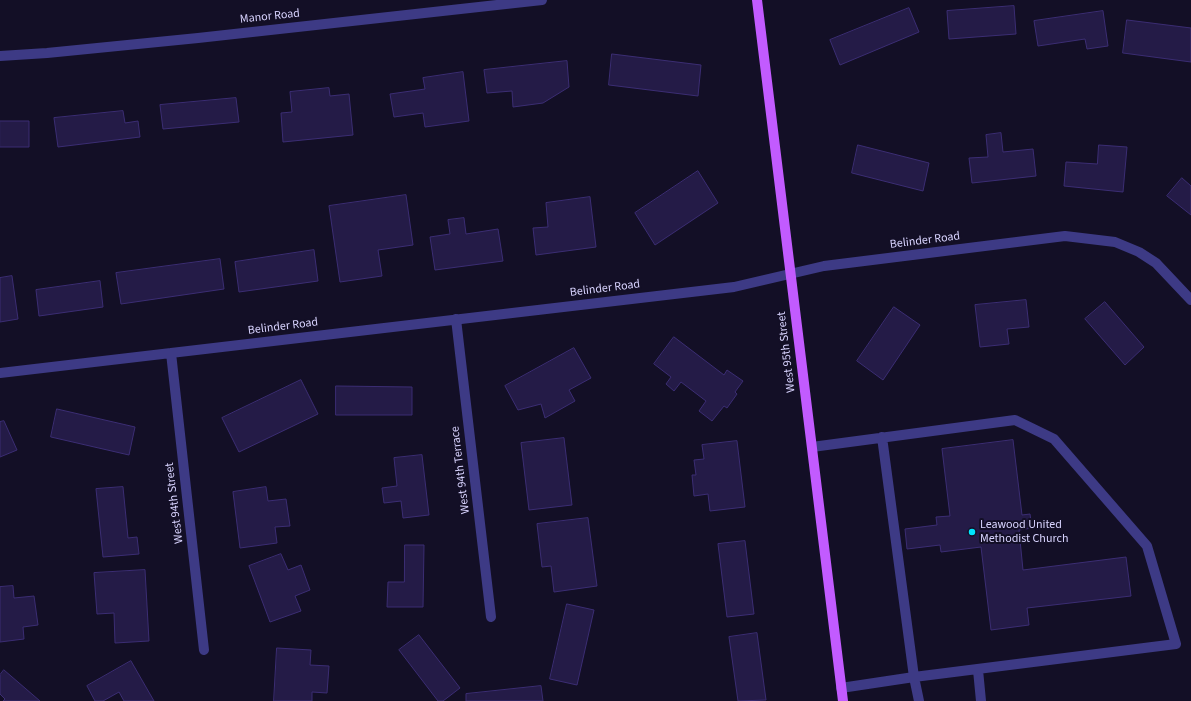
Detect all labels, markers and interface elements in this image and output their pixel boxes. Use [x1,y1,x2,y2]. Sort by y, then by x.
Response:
street label: Manor Road [239,7,301,27]
street label: Belinder Road [889,230,961,252]
street label: Belinder Road [569,278,641,300]
street label: West 95th Street [775,311,799,393]
street label: Belinder Road [247,316,319,338]
street label: West 94th Terrace [448,425,474,515]
street label: West 94th Street [163,462,187,544]
place label: Leawood United Methodist Church [980,518,1068,546]
marker: Leawood United Methodist Church [967,527,977,537]

